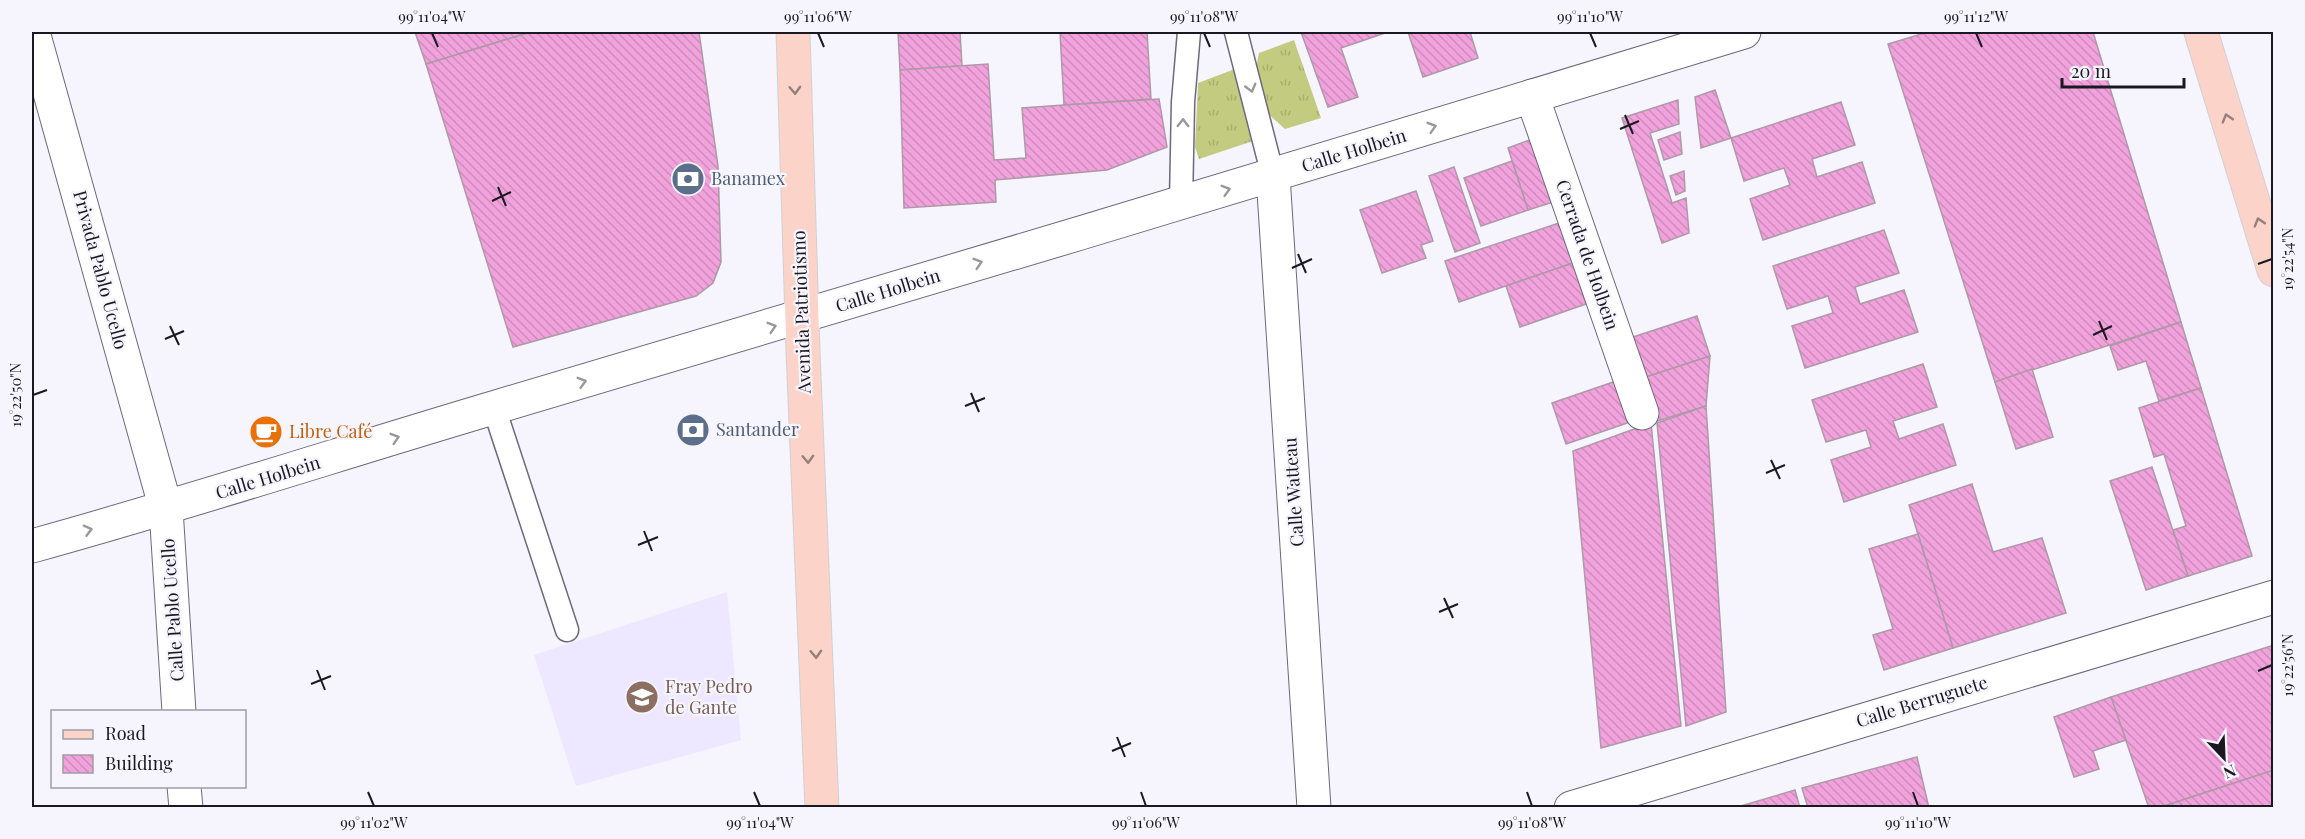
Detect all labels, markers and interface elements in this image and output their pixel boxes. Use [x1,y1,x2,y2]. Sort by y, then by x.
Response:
text: 99°11'04"W [398,6,466,26]
text: 99°11'06"W [784,6,852,26]
text: 99°11'08"W [1170,6,1238,26]
text: 99°11'10"W [1557,6,1623,26]
text: 99°11'12"W [1944,6,2008,26]
scale bar [2062,51,2184,89]
text: 20 m [2071,59,2111,83]
one-way arrow [1244,82,1256,93]
one-way arrow [789,85,801,94]
one-way arrow [2222,113,2234,124]
one-way arrow [1177,119,1189,128]
one-way arrow [1426,122,1437,134]
street label: Calle Holbein [1298,123,1409,177]
bank icon: Banamex [670,161,706,197]
place label: Banamex [711,166,786,190]
street label: Cerrada de Holbein [1551,176,1625,333]
one-way arrow [1220,185,1231,197]
street label: Privada Pablo Ucello [68,188,134,352]
one-way arrow [2254,217,2266,228]
text: 19°22'54"N [2277,227,2297,290]
street label: Avenida Patriotismo [786,230,816,395]
one-way arrow [972,258,983,270]
street label: Calle Holbein [832,263,943,317]
one-way arrow [766,322,777,334]
text: 19°22'50"N [5,362,25,427]
one-way arrow [577,377,587,390]
bank icon: Santander [675,412,711,448]
cafe icon: Libre Café [248,414,284,450]
place label: Santander [716,417,799,441]
place label: Libre Café [289,419,372,443]
one-way arrow [389,433,400,445]
street label: Calle Watteau [1277,436,1309,547]
street label: Calle Holbein [212,450,323,504]
one-way arrow [801,455,814,464]
one-way arrow [83,525,93,538]
street label: Calle Pablo Ucello [155,538,189,682]
text: 19°22'56"N [2277,633,2297,697]
one-way arrow [809,650,822,659]
street label: Calle Berruguete [1853,670,1990,732]
place label: Fray Pedro de Gante [665,674,753,719]
school or university icon: Fray Pedro de Gante [624,679,660,715]
legend [51,710,246,788]
text: Road [105,721,146,745]
north arrow [2194,728,2254,788]
text: Building [105,751,173,775]
text: N [2220,760,2239,784]
text: 99°11'02"W [340,812,408,832]
text: 99°11'04"W [726,812,794,832]
text: 99°11'06"W [1112,812,1180,832]
text: 99°11'08"W [1498,812,1566,832]
text: 99°11'10"W [1885,812,1951,832]

